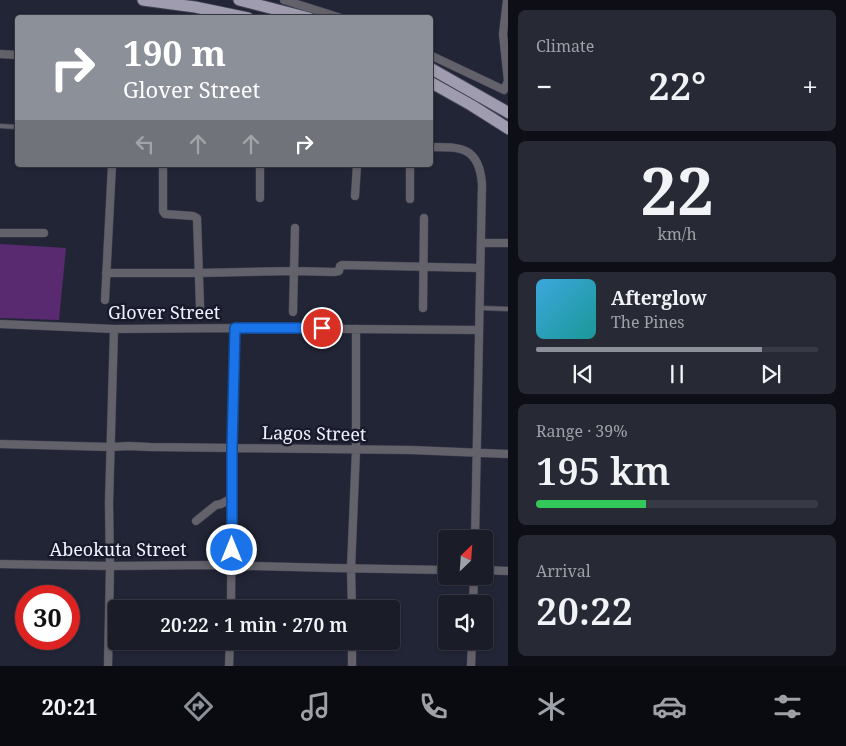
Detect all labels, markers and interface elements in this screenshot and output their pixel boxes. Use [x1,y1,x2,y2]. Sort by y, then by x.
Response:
text: 190 m [123,29,226,76]
icon: right [40,35,105,100]
text: Climate [536,35,594,57]
text: 22° [648,59,706,111]
text: − [536,67,552,105]
text: + [802,67,818,105]
text: Glover Street [123,74,260,104]
icon: left [131,130,159,158]
icon: ahead [184,130,212,158]
icon: ahead [237,130,265,158]
icon: right [290,130,318,158]
text: 22 [640,146,714,234]
text: km/h [657,223,697,245]
text: Afterglow [611,285,707,311]
street label: Glover Street [108,300,220,324]
pin [301,307,343,349]
text: The Pines [611,311,685,333]
icon: arrive [308,314,336,342]
icon: previous [569,360,597,388]
icon: pause [663,360,691,388]
icon: next [757,360,785,388]
street label: Lagos Street [262,420,366,446]
text: Range · 39% [536,420,628,442]
text: 195 km [536,444,670,496]
position arrow [205,523,257,575]
north arrow [438,530,492,585]
map controls [438,530,493,650]
street label: Abeokuta Street [49,537,187,561]
text: Arrival [536,560,591,582]
text: 20:22 [536,584,633,636]
speed limit sign: 30 [15,585,80,650]
button: sound [438,595,493,650]
text: 20:22 · 1 min · 270 m [160,612,348,638]
icon: directions [181,689,216,724]
icon: music [298,689,333,724]
icon: phone [416,689,451,724]
icon: climate [534,689,569,724]
icon: car [652,689,687,724]
icon: filters [770,689,805,724]
text: 20:21 [41,691,98,721]

